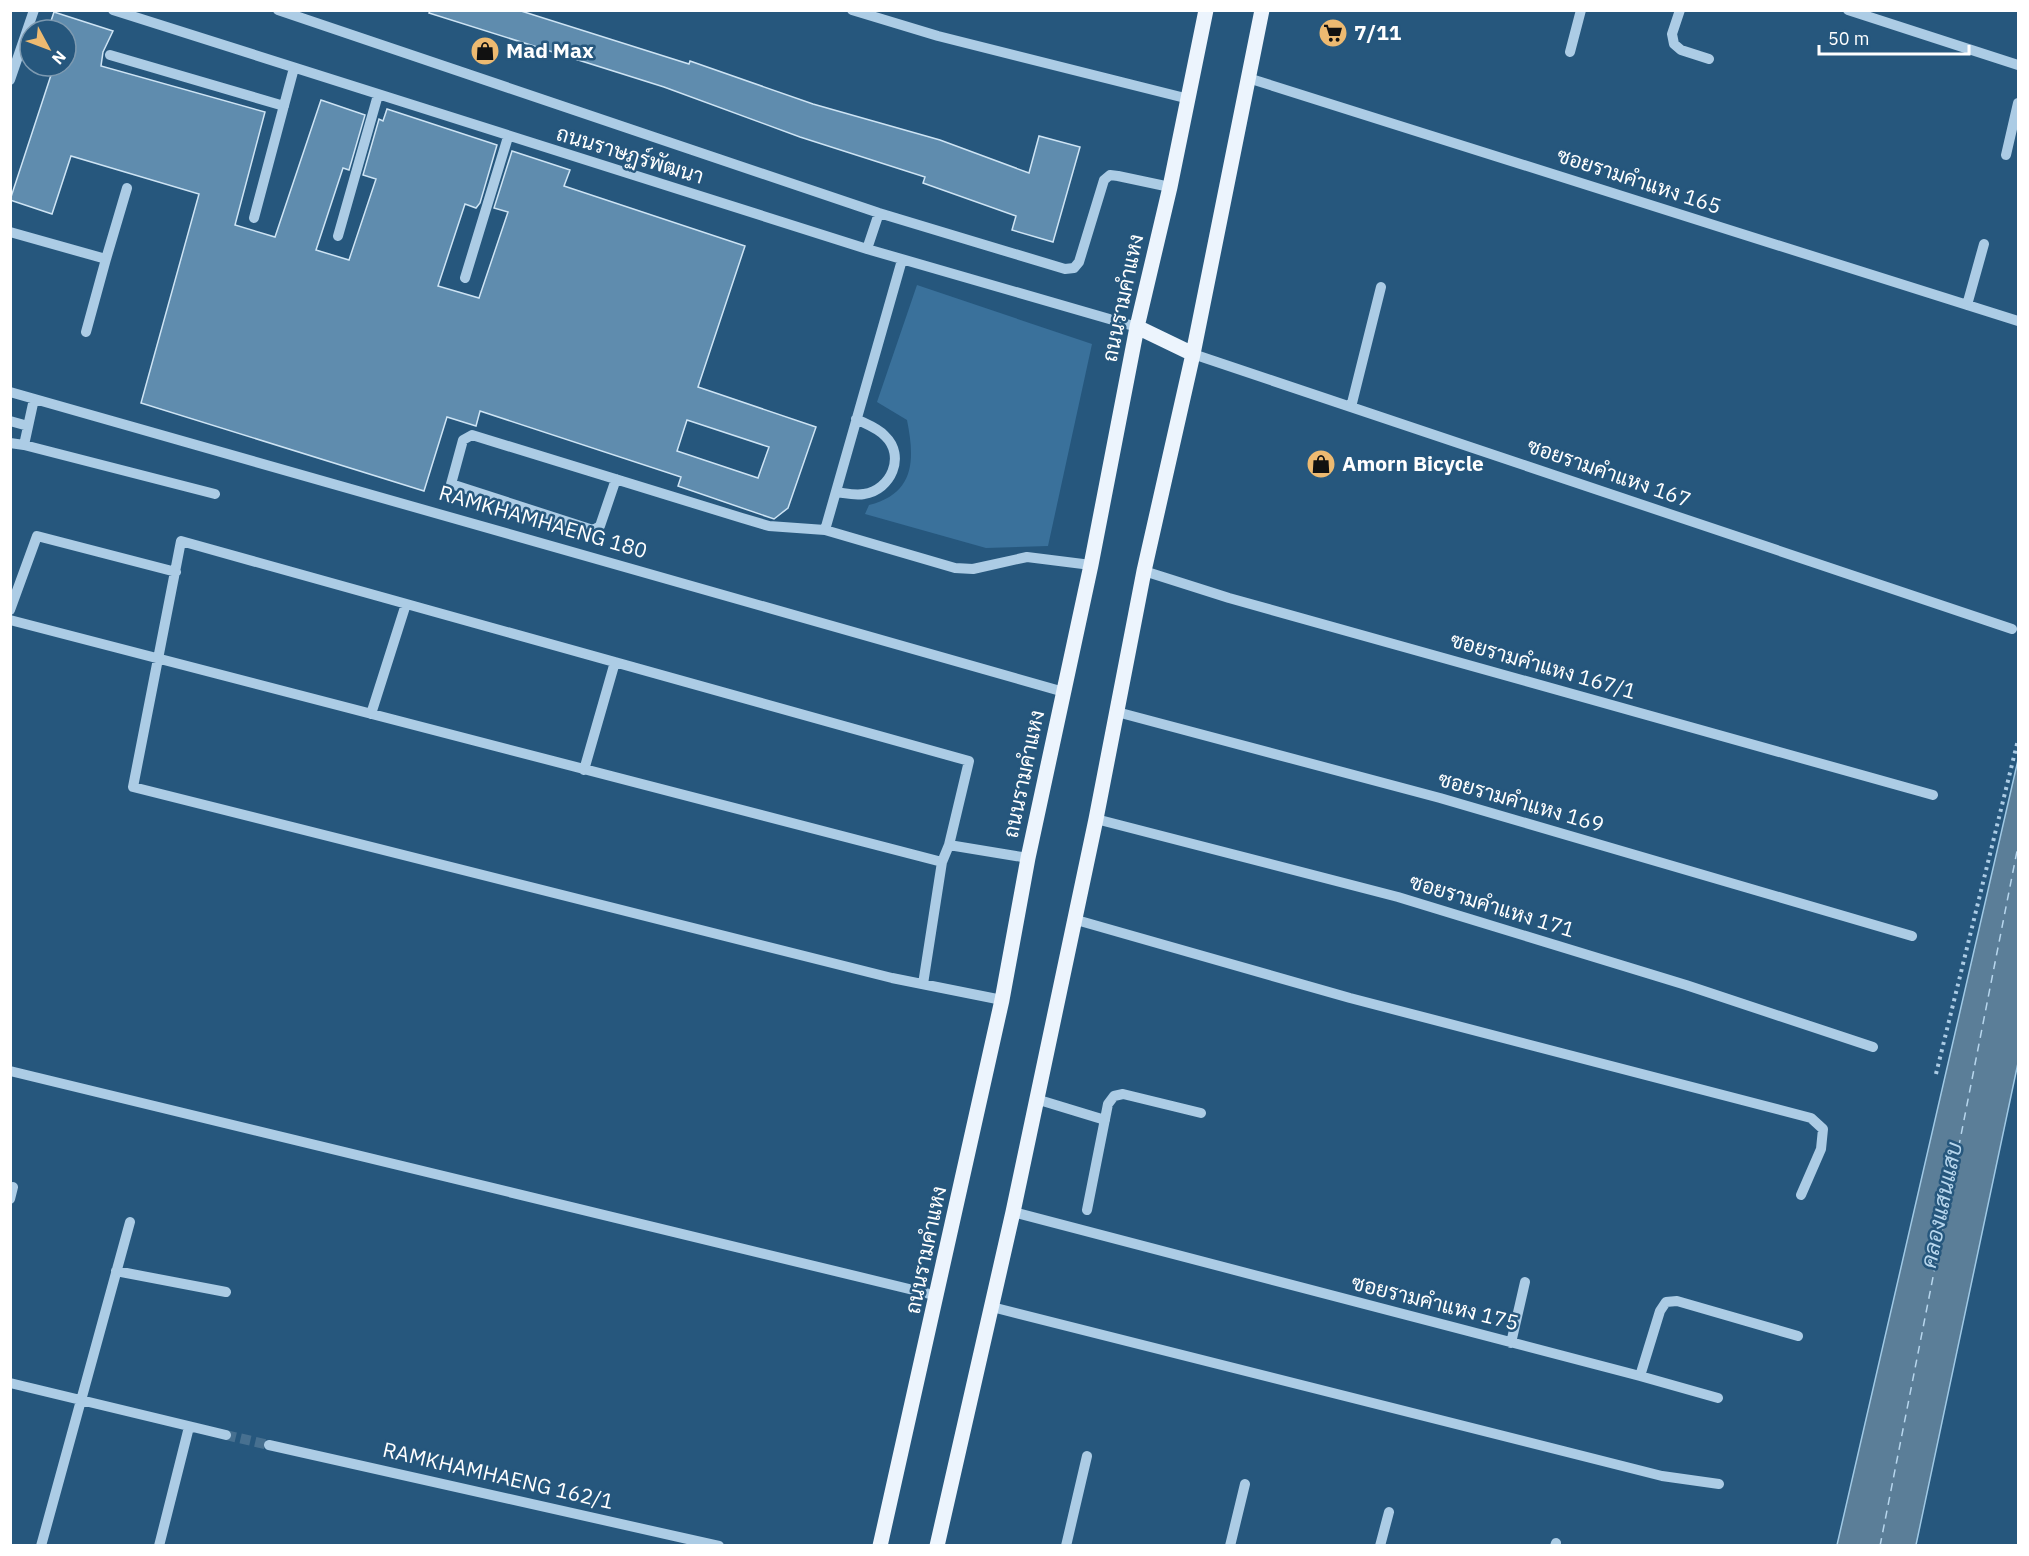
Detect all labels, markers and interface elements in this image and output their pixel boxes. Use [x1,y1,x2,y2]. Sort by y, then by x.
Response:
supermarket icon: 7/11 [1317,17,1349,49]
north arrow [18,18,78,78]
place label: 7/11 [1354,18,1402,46]
scale bar [1819,18,1969,56]
text: 50 m [1828,27,1870,50]
shop icon: Mad Max [469,35,501,67]
place label: Mad Max [506,36,594,64]
text: N [48,47,71,69]
street label: ถนนราษฏร์พัฒนา [553,118,707,190]
street label: ซอยรามคำแหง 165 [1554,140,1725,220]
street label: ถนนรามคำแหง [1095,231,1149,364]
street label: ซอยรามคำแหง 167 [1524,431,1695,513]
shop icon: Amorn Bicycle [1305,448,1337,480]
place label: Amorn Bicycle [1342,449,1484,477]
street label: RAMKHAMHAENG 180 [436,478,651,564]
street label: ซอยรามคำแหง 167/1 [1447,625,1639,705]
street label: ถนนรามคำแหง [996,707,1050,840]
street label: ซอยรามคำแหง 169 [1435,764,1607,838]
street label: ซอยรามคำแหง 171 [1406,867,1578,943]
water label: คลองแสนแสบ [1913,1139,1968,1271]
street label: ถนนรามคำแหง [898,1183,952,1316]
street label: ซอยรามคำแหง 175 [1349,1268,1522,1336]
street label: RAMKHAMHAENG 162/1 [380,1435,616,1515]

